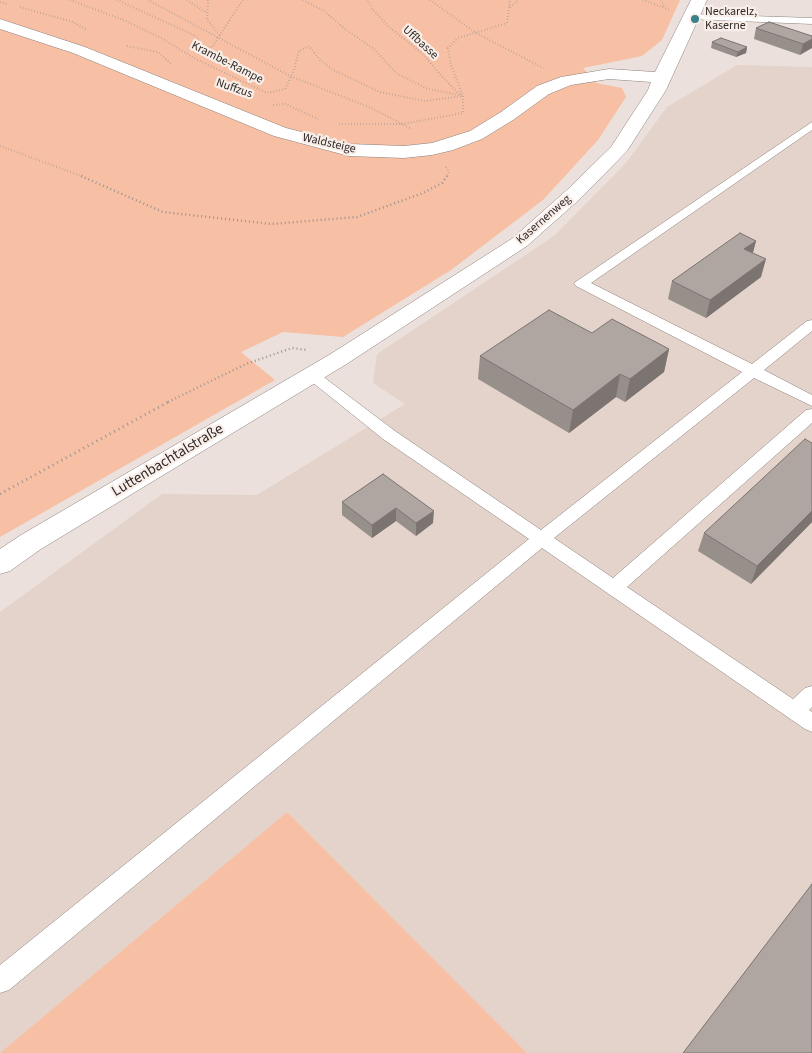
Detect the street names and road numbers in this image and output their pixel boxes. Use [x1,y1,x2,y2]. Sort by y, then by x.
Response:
street label: Uffbasse [399,23,441,63]
street label: Krambe-Rampe [189,39,265,87]
street label: Nuffzus [214,76,254,102]
street label: Waldsteige [301,131,357,157]
street label: Kasernenweg [514,192,574,248]
street label: Luttenbachtalstraße [109,421,227,501]

